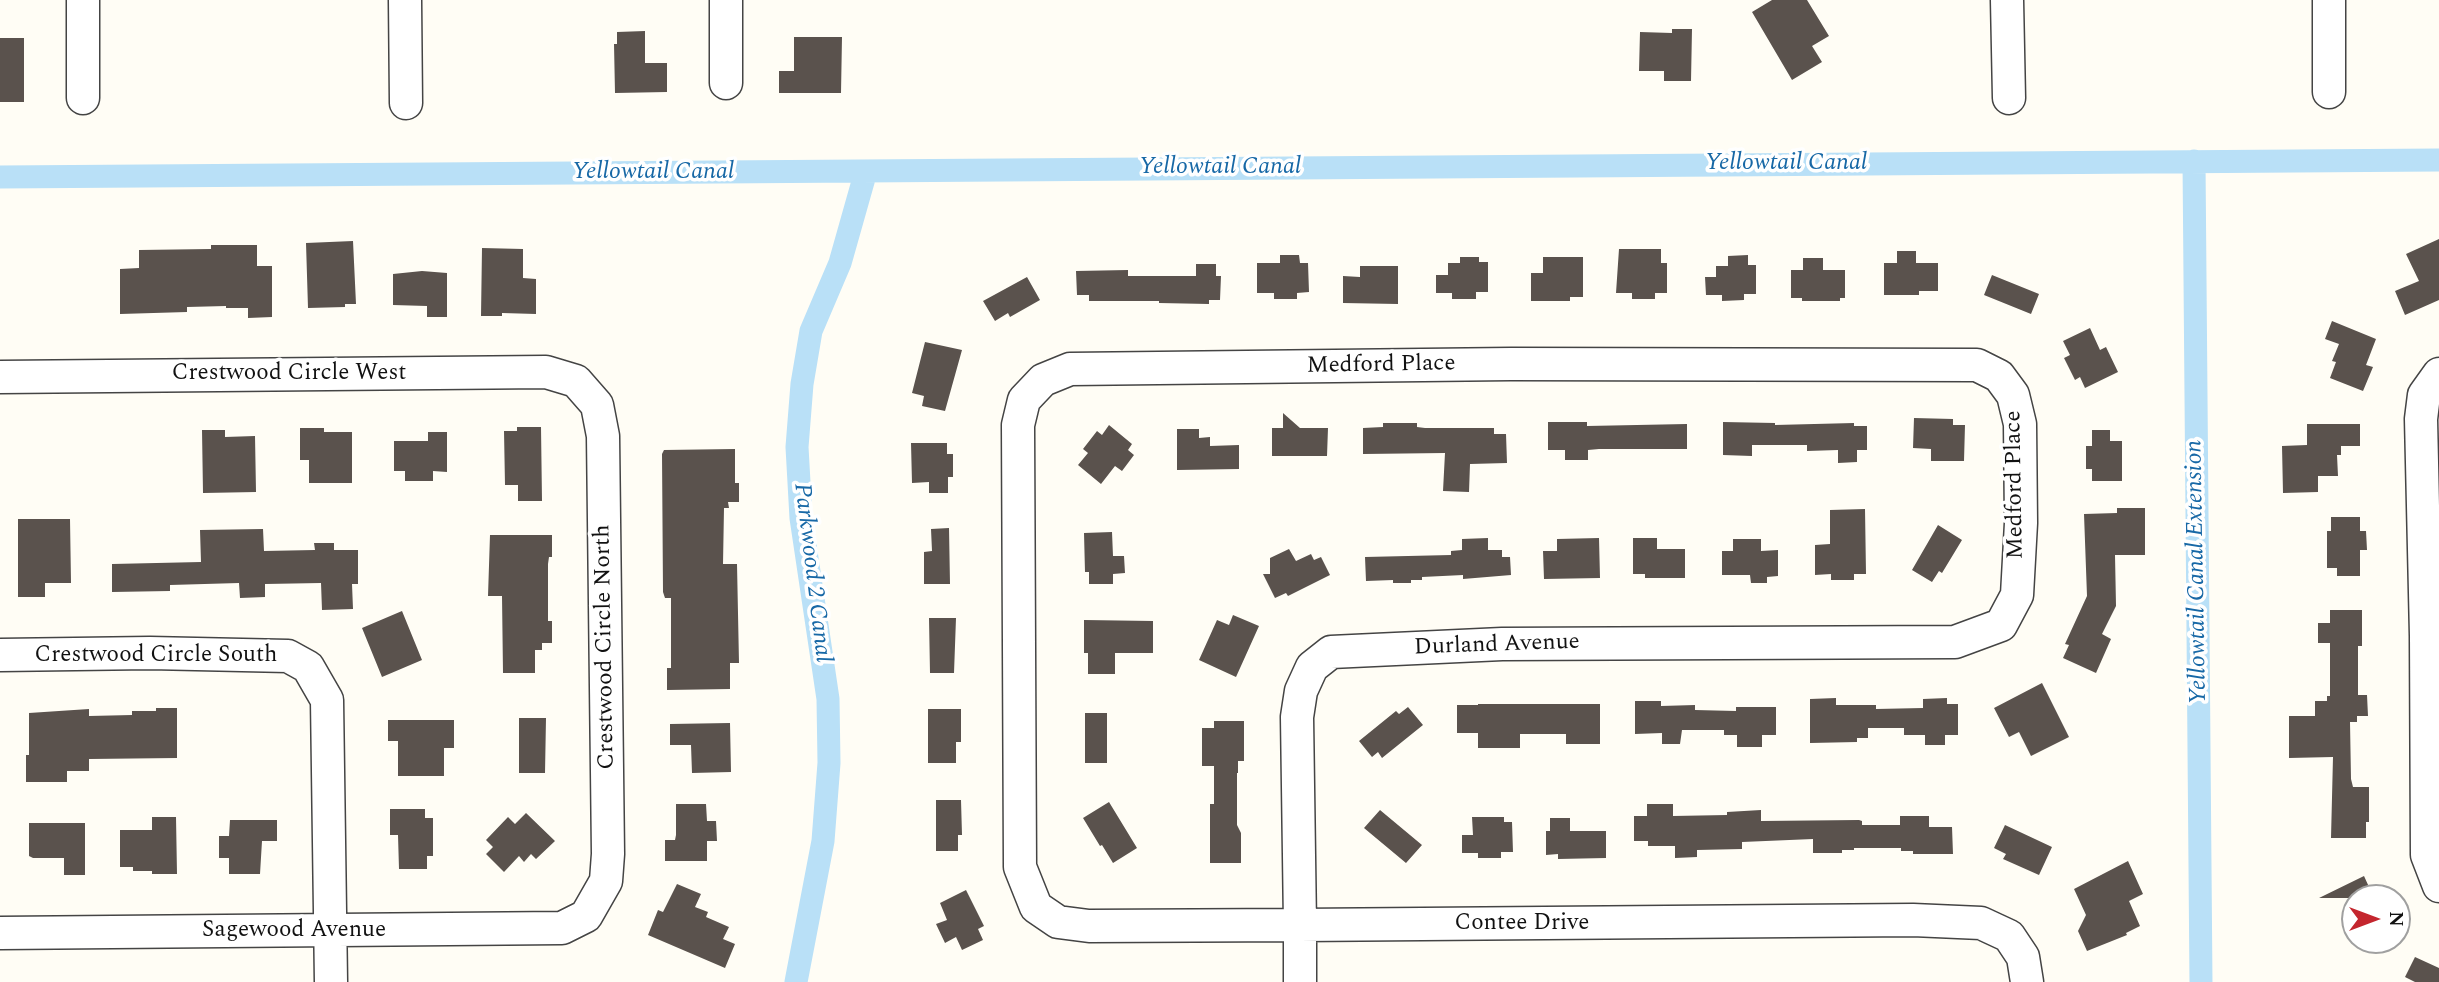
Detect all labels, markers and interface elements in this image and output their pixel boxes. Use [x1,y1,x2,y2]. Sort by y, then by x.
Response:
water label: Yellowtail Canal [1705,150,1867,178]
water label: Yellowtail Canal [1139,154,1301,182]
water label: Yellowtail Canal [572,159,734,187]
street label: Medford Place [1306,351,1456,381]
street label: Crestwood Circle West [172,360,406,388]
street label: Medford Place [2001,410,2031,560]
water label: Yellowtail Canal Extension [2181,440,2215,704]
water label: Parkwood 2 Canal [786,482,836,664]
street label: Crestwood Circle North [590,524,622,770]
street label: Durland Avenue [1414,629,1580,663]
street label: Crestwood Circle South [34,642,278,670]
north arrow [2341,884,2411,954]
street label: Contee Drive [1455,910,1589,938]
text: N [2381,911,2410,927]
street label: Sagewood Avenue [202,917,386,945]

